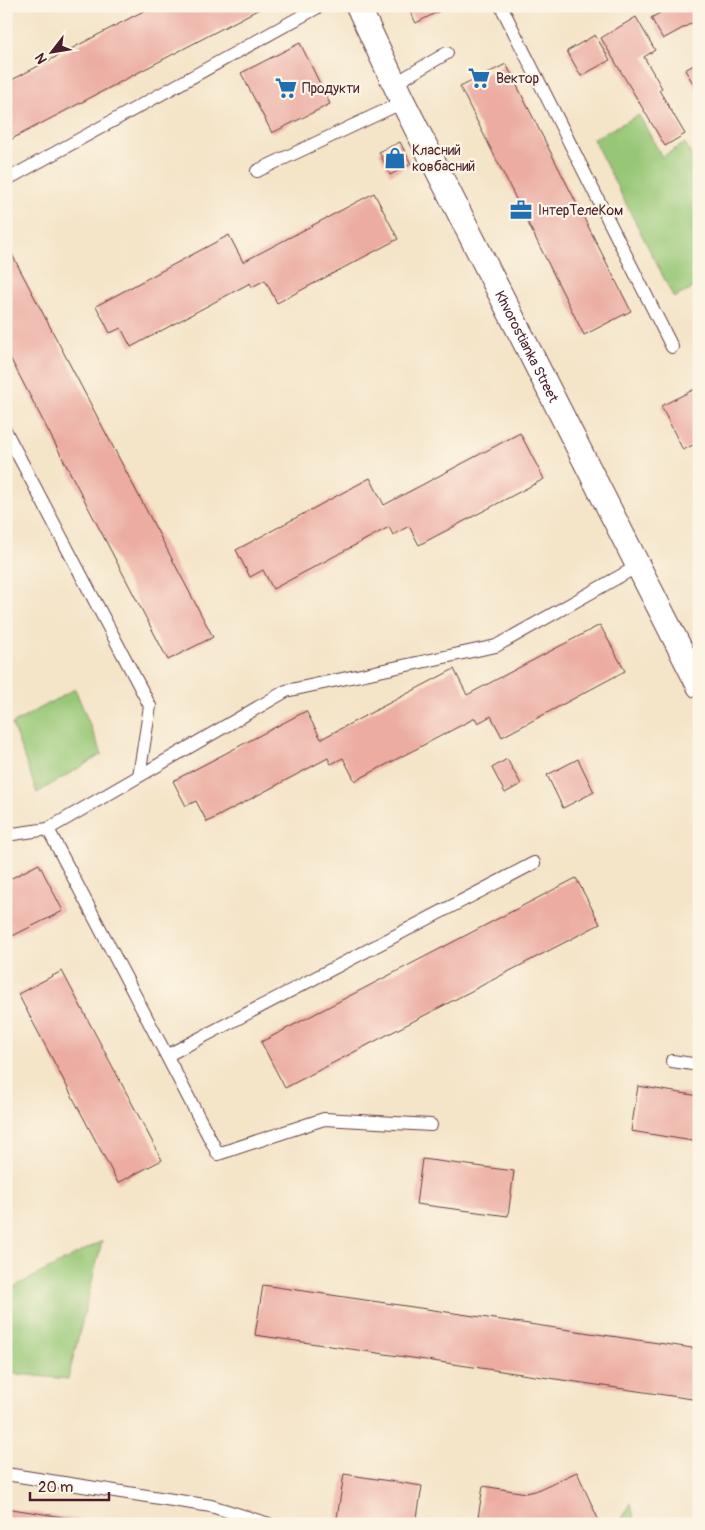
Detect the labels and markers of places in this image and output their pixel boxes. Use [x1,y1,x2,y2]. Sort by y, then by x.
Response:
supermarket icon: Вектор [466,65,492,91]
place label: Вектор [496,70,540,87]
supermarket icon: Продукти [273,75,299,101]
place label: Продукти [302,80,359,97]
place label: Класний ковбасний [412,142,475,175]
shop icon: Класний ковбасний [382,145,408,171]
office icon: ІнтерТелеКом [508,197,534,223]
place label: ІнтерТелеКом [538,202,623,219]

